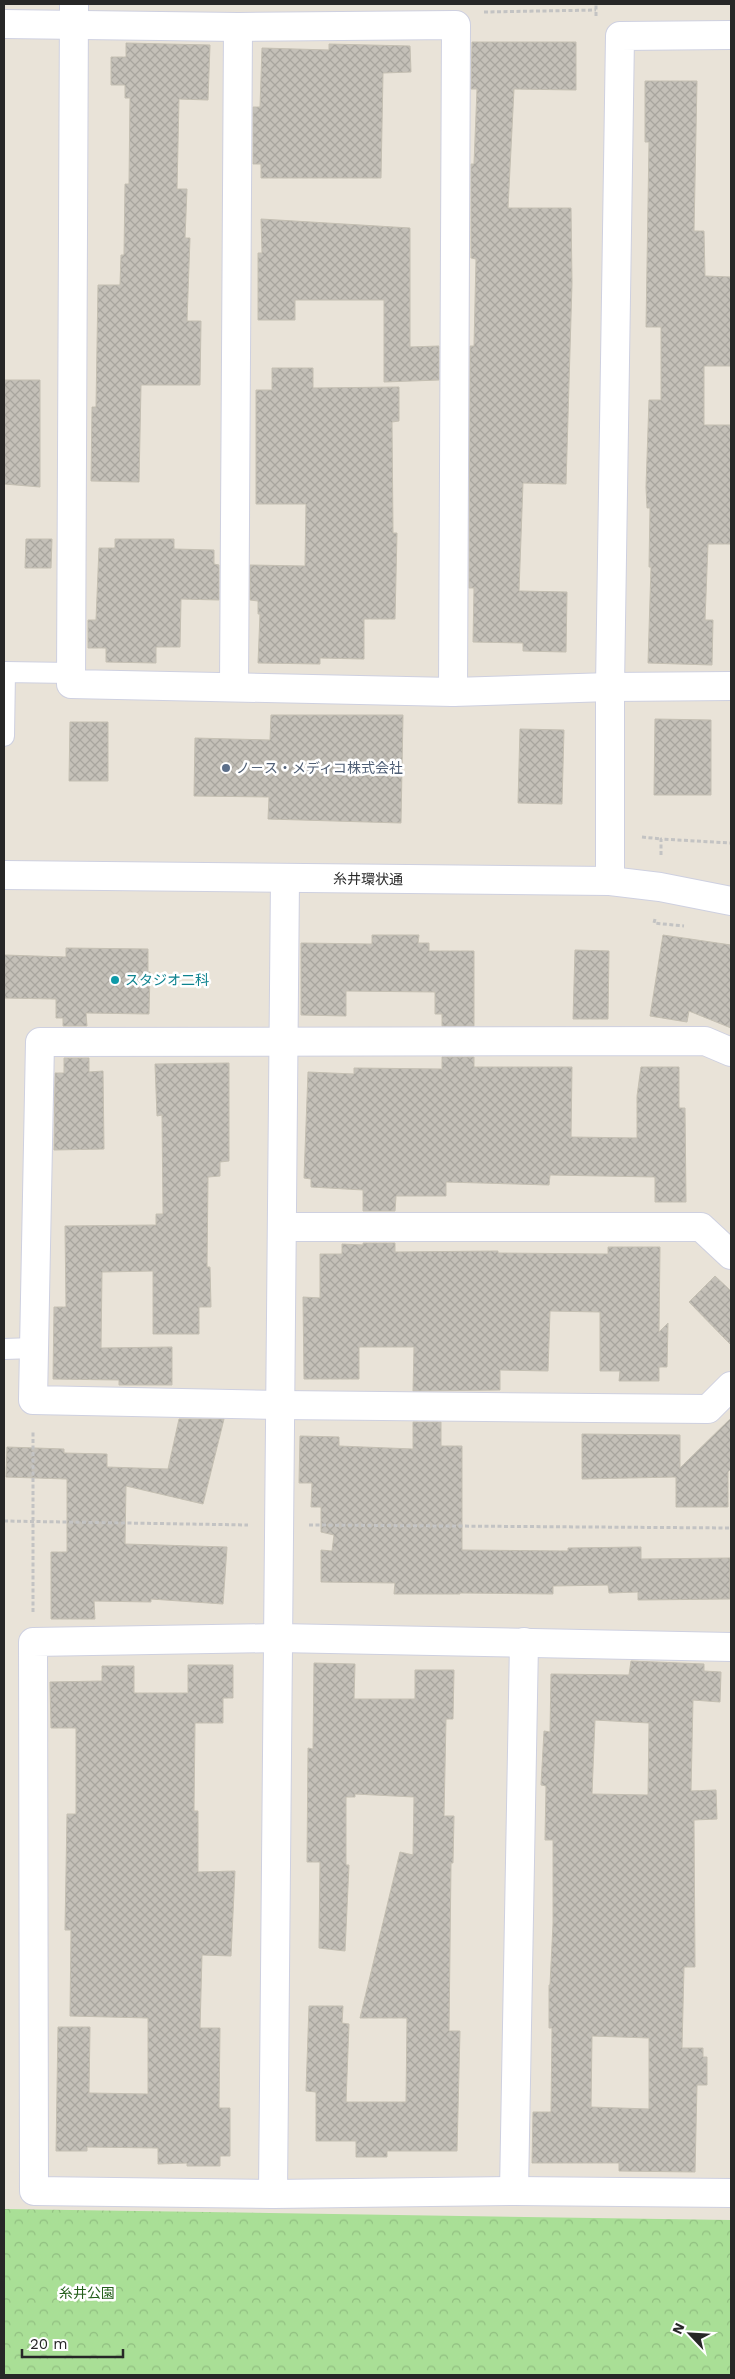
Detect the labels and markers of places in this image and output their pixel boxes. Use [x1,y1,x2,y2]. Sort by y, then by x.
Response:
place label: ノ－ス・メディコ株式会社 [236,760,403,776]
marker: ノ－ス・メディコ株式会社 [220,762,232,774]
place label: スタジオ二科 [125,972,209,988]
marker: スタジオ二科 [109,974,121,986]

